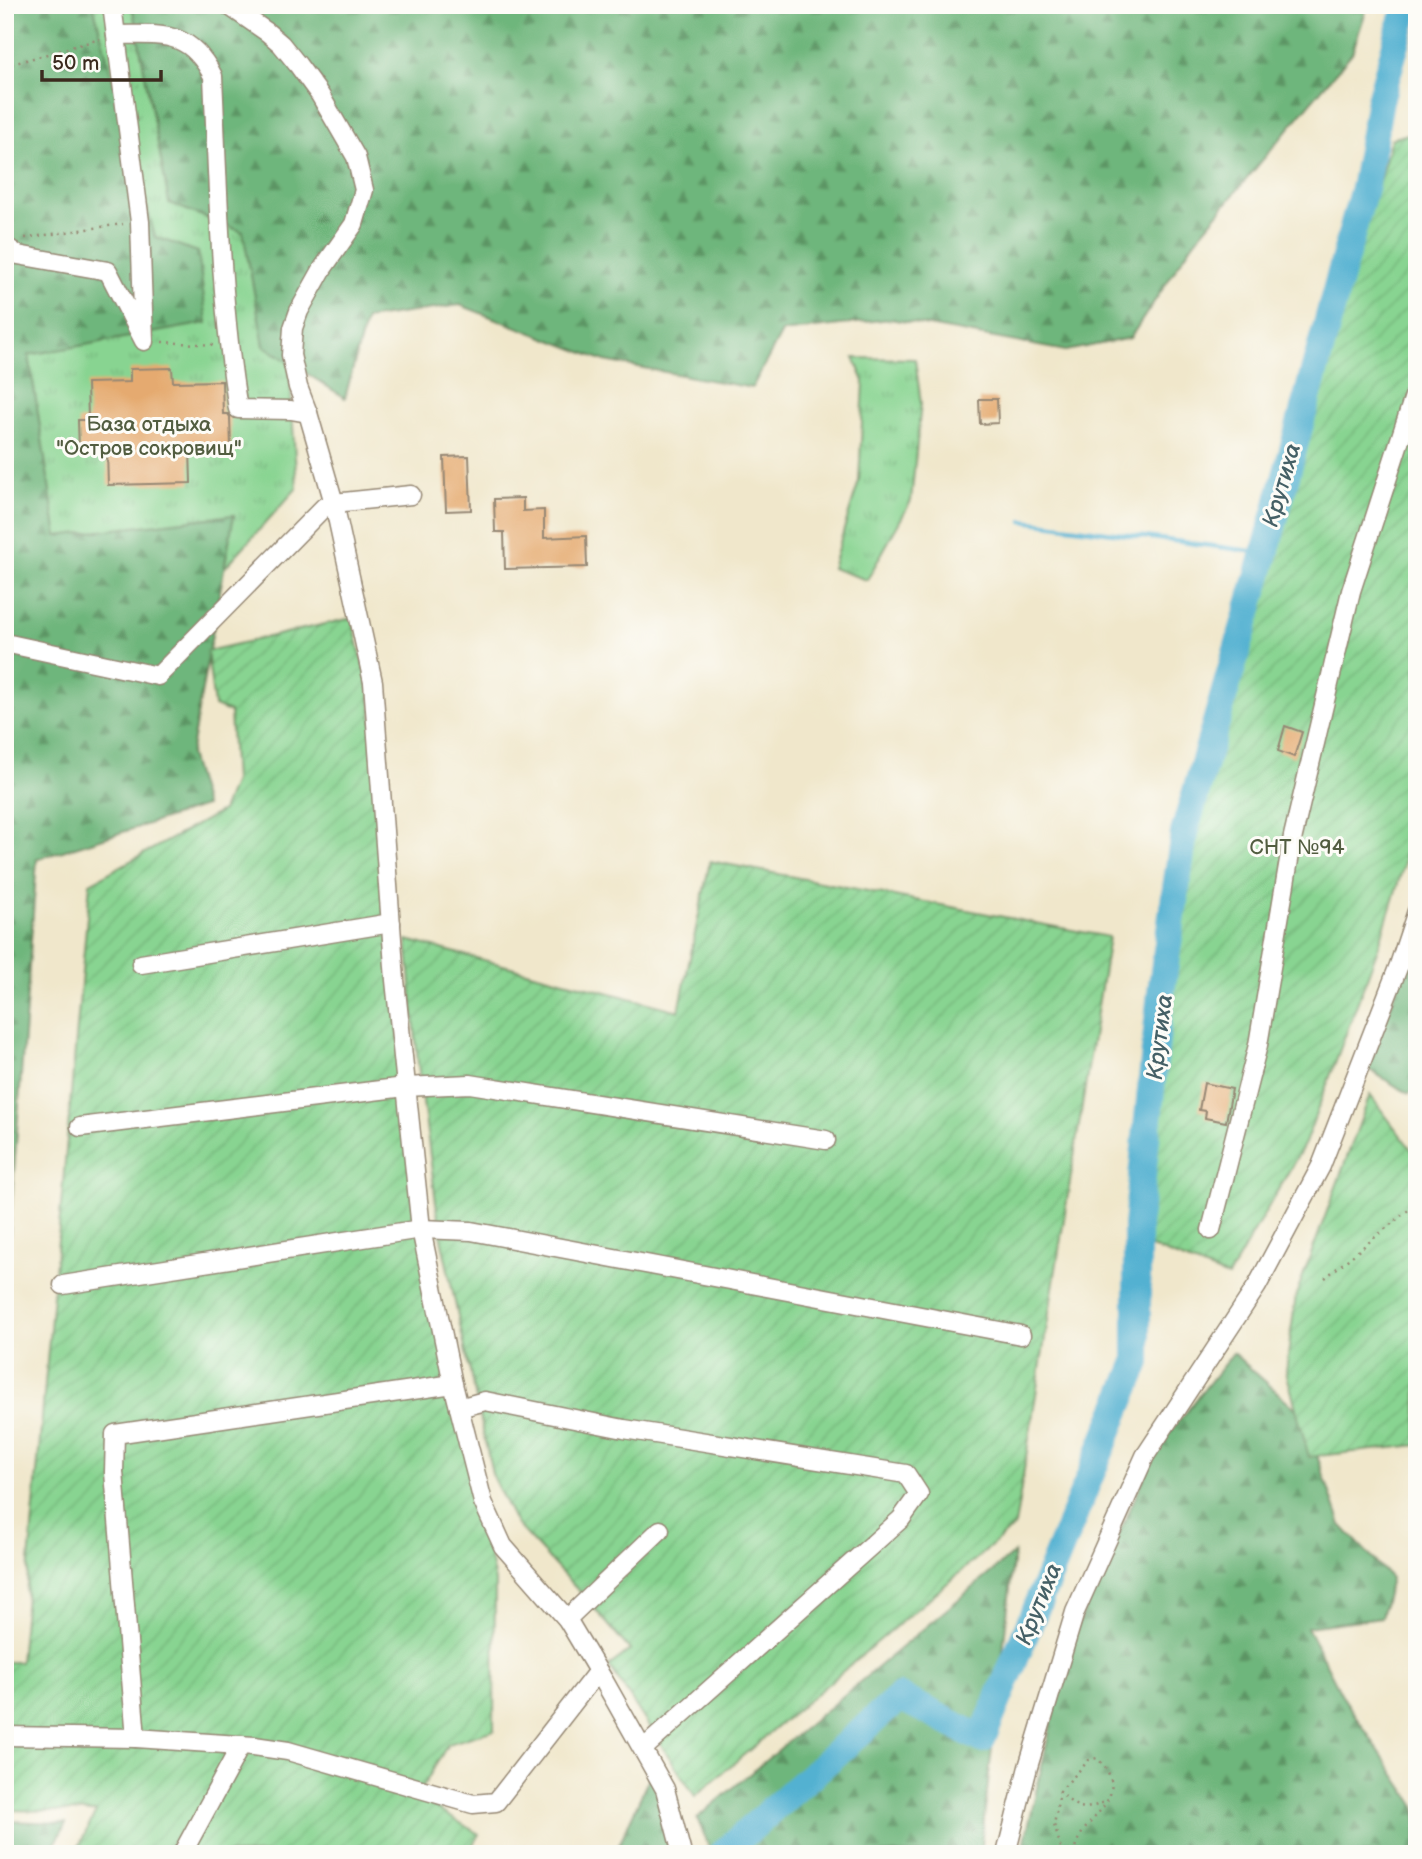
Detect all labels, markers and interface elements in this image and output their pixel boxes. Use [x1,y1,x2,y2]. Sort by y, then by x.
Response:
scale bar [42,38,161,82]
text: 50 m [52,51,99,76]
park label: База отдыха "Остров сокровищ" [56,412,242,461]
water label: Крутиха [1257,440,1307,530]
park label: СНТ №94 [1249,835,1345,860]
water label: Крутиха [1141,993,1179,1081]
water label: Крутиха [1010,1559,1068,1649]

